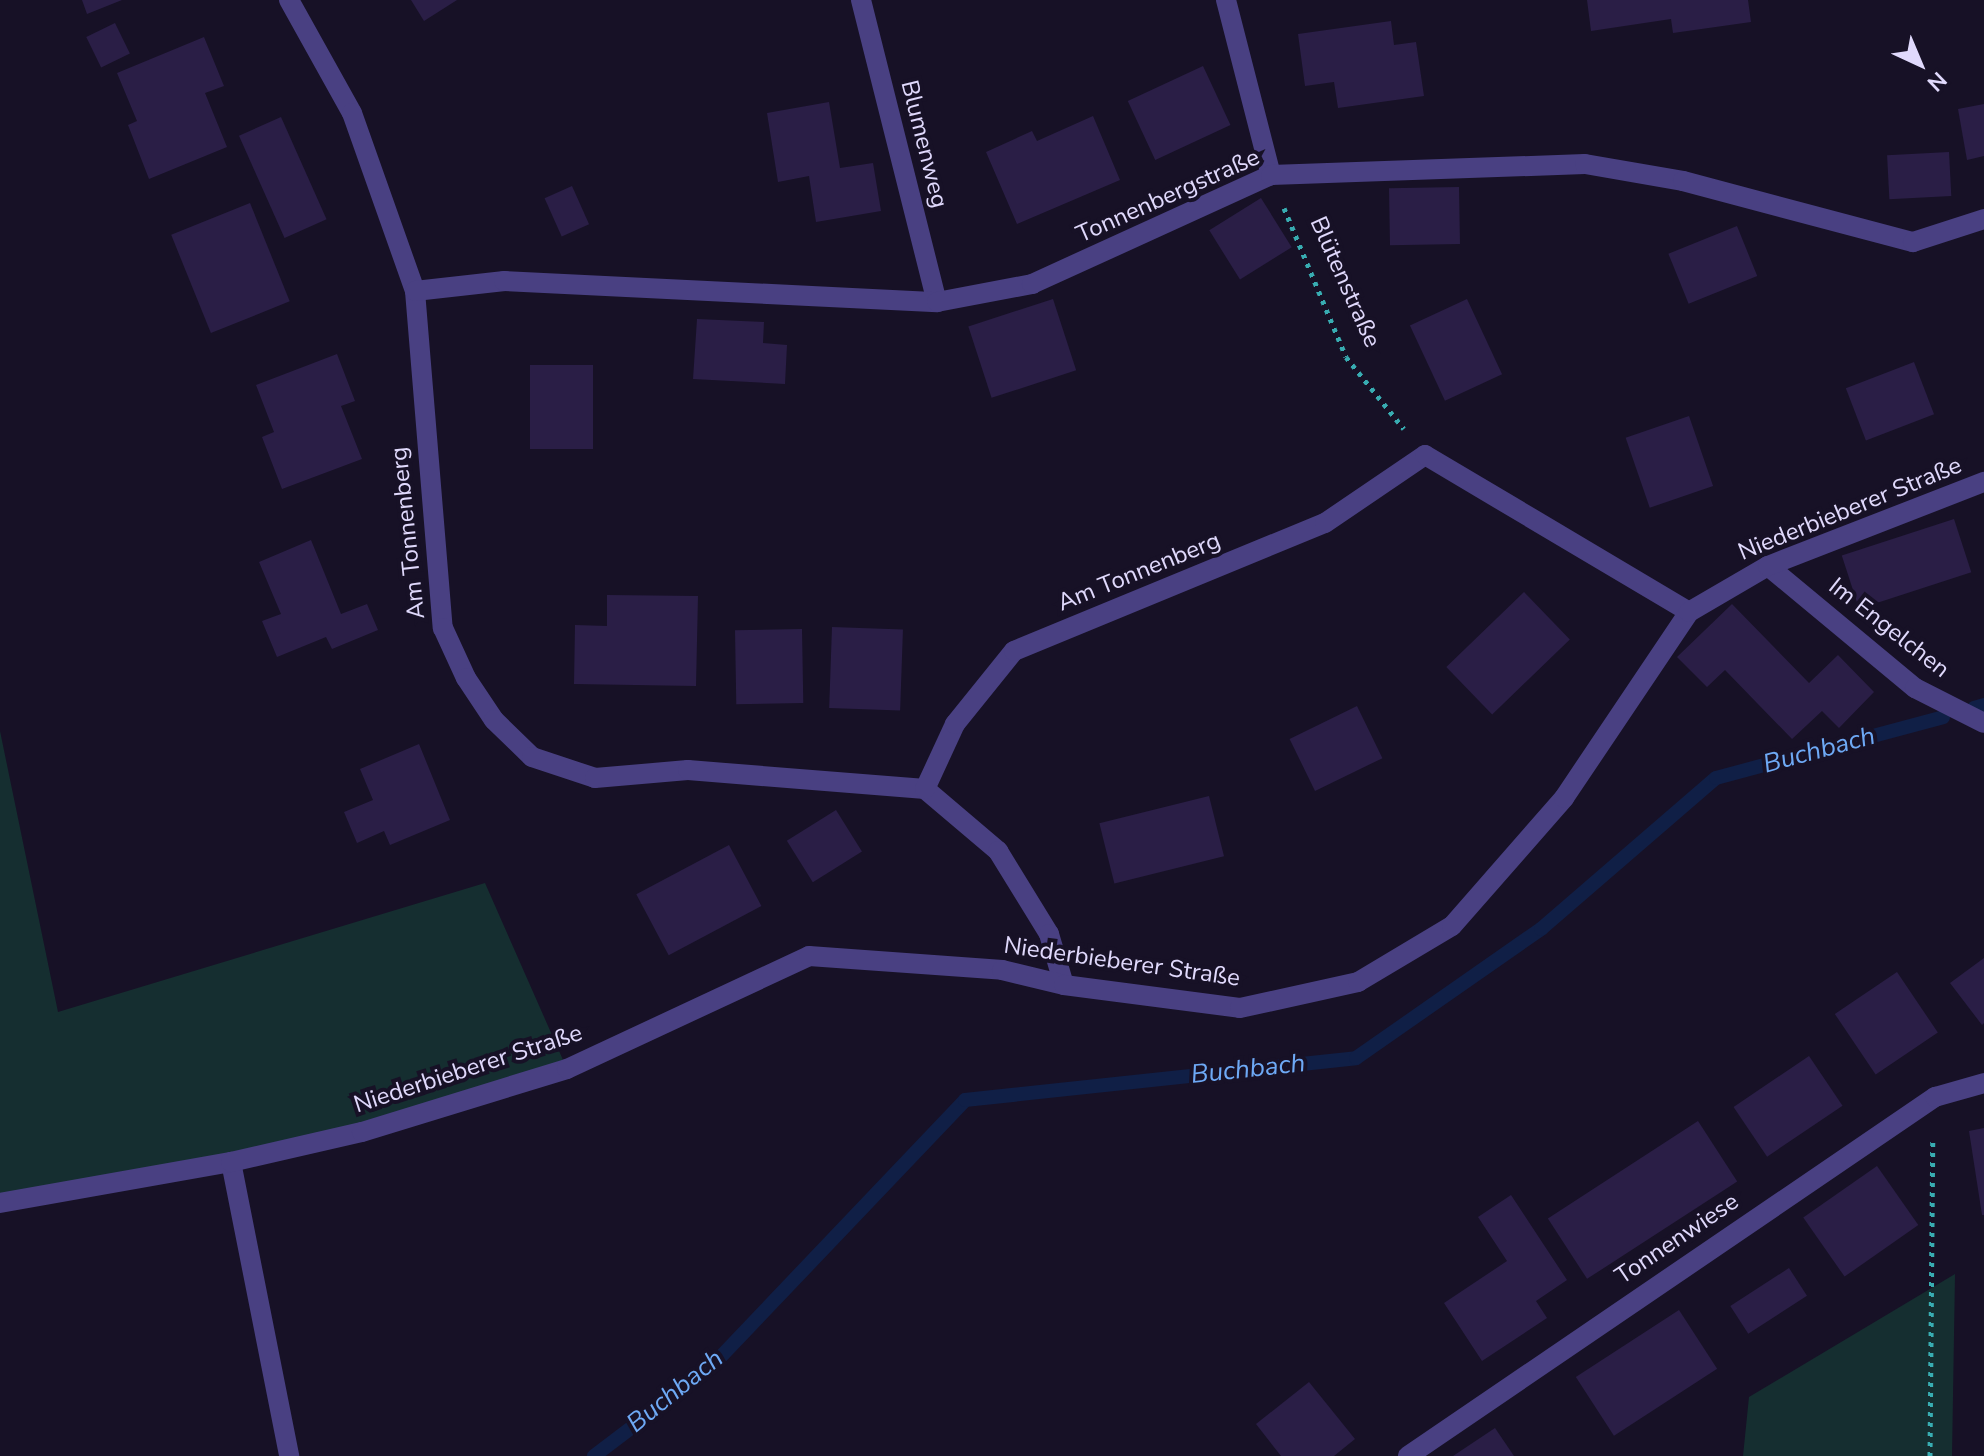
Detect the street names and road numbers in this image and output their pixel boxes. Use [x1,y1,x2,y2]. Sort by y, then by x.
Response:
street label: Blumenweg [894,77,954,211]
street label: Tonnenbergstraße [1072,143,1264,249]
street label: Blütenstraße [1303,212,1387,352]
street label: Am Tonnenberg [385,445,431,621]
street label: Niederbieberer Straße [1734,451,1966,567]
street label: Am Tonnenberg [1053,526,1225,618]
street label: Im Engelchen [1823,572,1955,684]
street label: Niederbieberer Straße [1002,931,1242,993]
street label: Niederbieberer Straße [350,1018,586,1120]
street label: Tonnenwiese [1610,1187,1744,1291]

